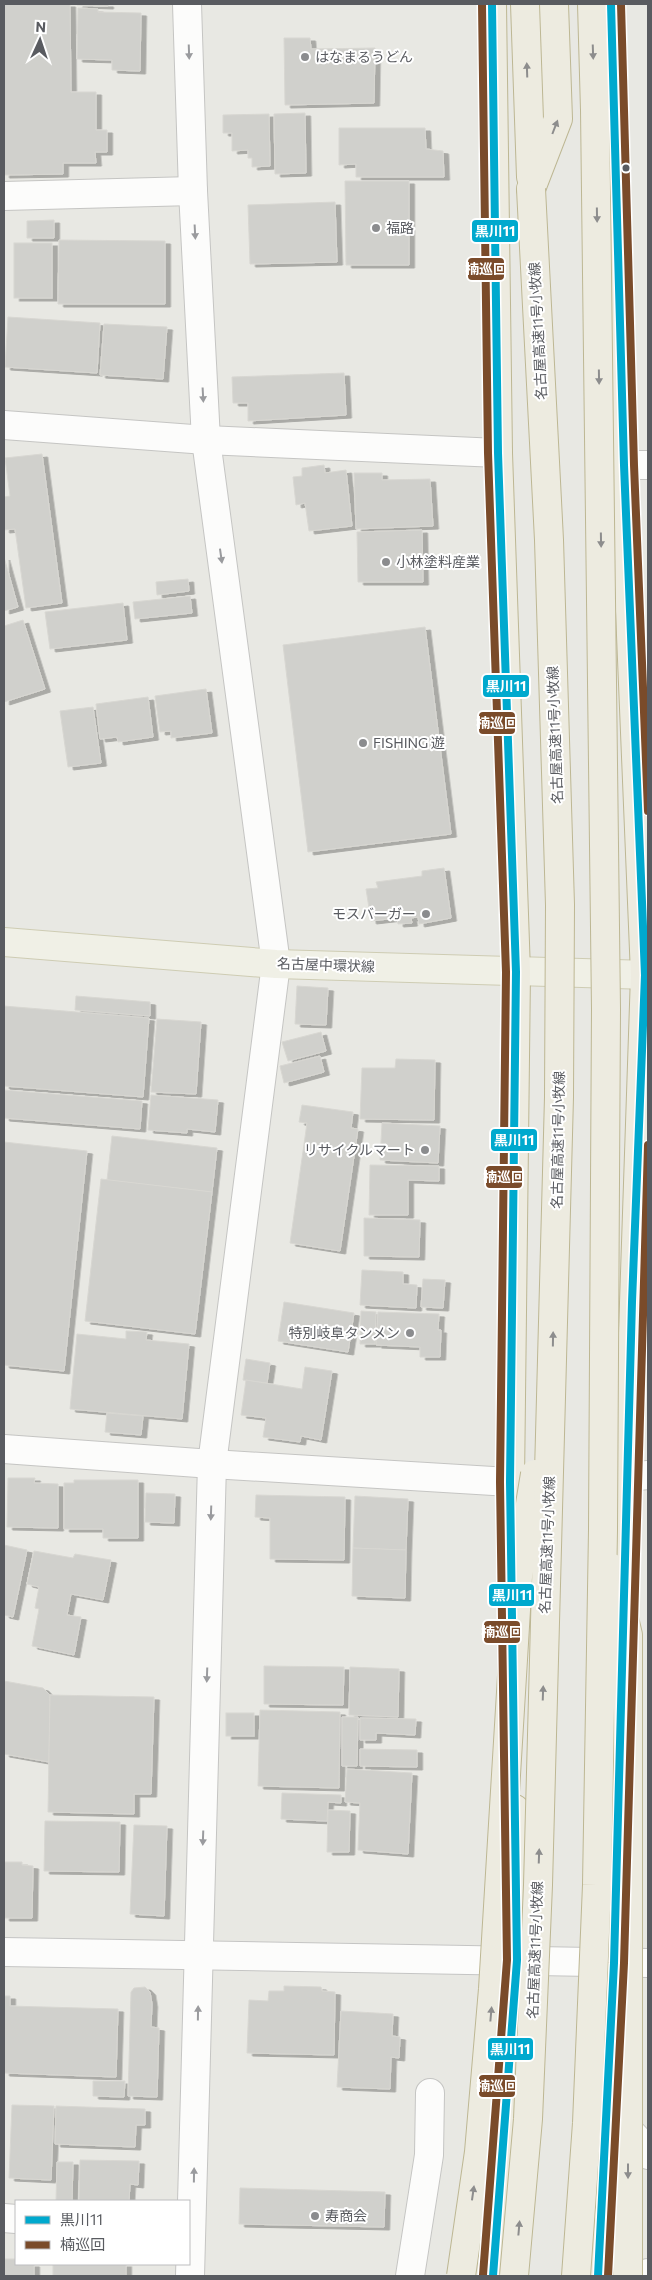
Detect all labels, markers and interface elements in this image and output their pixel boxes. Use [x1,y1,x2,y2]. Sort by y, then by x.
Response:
north arrow [15,15,65,65]
text: N [35,18,46,35]
one-way arrow [185,45,193,61]
one-way arrow [590,45,598,61]
place label: はなまるうどん [315,48,413,65]
marker: はなまるうどん [299,51,311,63]
one-way arrow [523,62,531,78]
one-way arrow [551,119,559,134]
unlabelled marker [621,163,631,173]
one-way arrow [593,207,601,223]
place label: 福路 [386,219,414,236]
line badge: 黒川11 [471,219,519,243]
marker: 福路 [370,222,382,234]
text: 黒川11 [475,222,515,239]
one-way arrow [192,225,200,241]
line badge: 楠巡回 [467,257,505,281]
text: 楠巡回 [465,260,507,277]
street label: 名古屋高速11号小牧線 [525,262,550,400]
one-way arrow [595,370,603,386]
one-way arrow [200,387,208,403]
one-way arrow [597,532,605,548]
one-way arrow [217,548,225,564]
place label: 小林塗料産業 [396,553,480,570]
marker: 小林塗料産業 [380,556,392,568]
street label: 名古屋高速11号小牧線 [544,666,565,804]
line badge: 黒川11 [482,674,530,698]
text: 黒川11 [486,677,526,694]
line badge: 楠巡回 [478,711,516,735]
text: 楠巡回 [476,714,518,731]
place label: FISHING 遊 [373,734,445,751]
marker: FISHING 遊 [357,737,369,749]
place label: モスバーガー [332,905,416,922]
marker: モスバーガー [420,908,432,920]
street label: 名古屋中環状線 [277,954,375,975]
street label: 名古屋高速11号小牧線 [548,1071,567,1209]
line badge: 黒川11 [490,1128,538,1152]
text: 黒川11 [494,1131,534,1148]
place label: リサイクルマート [304,1141,415,1158]
marker: リサイクルマート [419,1144,431,1156]
line badge: 楠巡回 [485,1165,523,1189]
text: 楠巡回 [483,1168,525,1185]
place label: 特別岐阜タンメン [288,1324,400,1341]
marker: 特別岐阜タンメン [404,1327,416,1339]
one-way arrow [549,1330,557,1346]
street label: 名古屋高速11号小牧線 [536,1476,557,1614]
one-way arrow [207,1505,215,1521]
line badge: 黒川11 [488,1583,535,1607]
text: 黒川11 [492,1586,532,1603]
line badge: 楠巡回 [483,1620,521,1644]
text: 楠巡回 [481,1623,523,1640]
one-way arrow [203,1668,211,1684]
one-way arrow [539,1685,547,1701]
one-way arrow [198,1830,206,1846]
one-way arrow [535,1848,543,1864]
street label: 名古屋高速11号小牧線 [524,1881,545,2019]
one-way arrow [194,2004,202,2020]
one-way arrow [487,2006,495,2022]
line badge: 黒川11 [487,2037,534,2061]
text: 黒川11 [490,2040,530,2057]
line badge: 楠巡回 [478,2074,516,2098]
text: 楠巡回 [476,2077,518,2094]
one-way arrow [624,2163,632,2179]
one-way arrow [191,2167,199,2183]
one-way arrow [469,2185,477,2201]
legend [15,2200,190,2265]
place label: 寿商会 [325,2207,367,2224]
text: 黒川11 [60,2210,103,2228]
marker: 寿商会 [309,2210,321,2222]
one-way arrow [515,2219,523,2235]
text: 楠巡回 [60,2235,105,2253]

